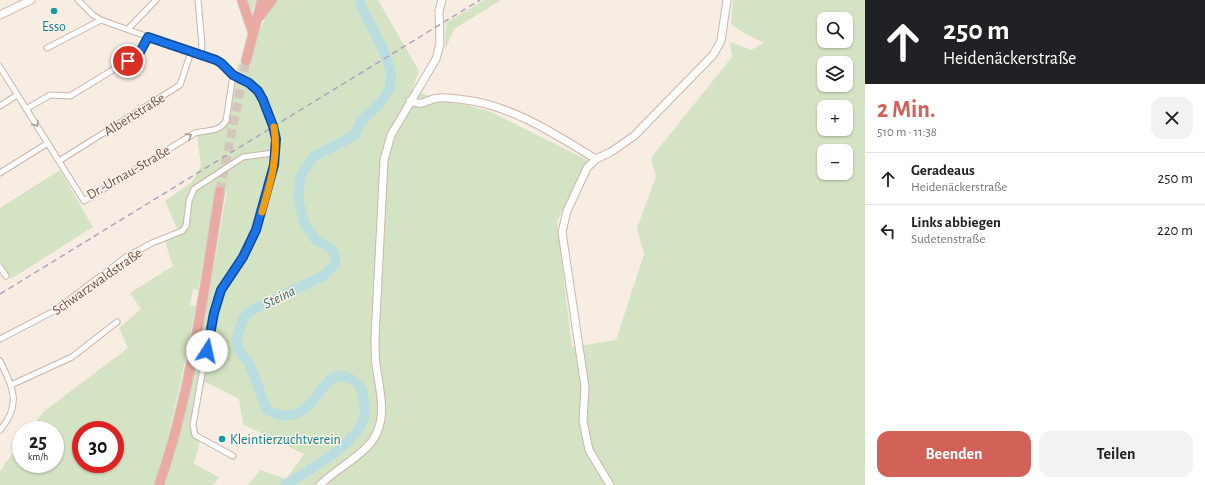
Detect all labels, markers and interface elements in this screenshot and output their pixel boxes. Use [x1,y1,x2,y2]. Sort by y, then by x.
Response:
marker: Esso [49,6,59,16]
map controls [817,12,853,180]
button: search [817,12,853,48]
icon: ahead [877,16,929,68]
text: 250 m [943,17,1010,45]
place label: Esso [42,20,66,34]
pin [111,44,145,78]
icon: arrive [117,50,139,72]
text: Heidenäckerstraße [943,50,1076,68]
button: layers [817,56,853,92]
street label: Albertstraße [102,91,167,139]
button: close [1151,97,1193,139]
text: 2 Min. [877,98,936,122]
button: + [817,100,853,136]
one-way arrow [31,120,38,127]
text: 510 m · 11:38 [877,126,937,139]
one-way arrow [185,134,192,141]
street label: Dr.-Urnau-Straße [84,143,173,202]
button: − [817,144,853,180]
text: Geradeaus [911,163,975,178]
icon: ahead [877,168,899,190]
text: 250 m [1158,171,1193,186]
text: Heidenäckerstraße [911,181,1007,194]
text: Links abbiegen [911,215,1001,230]
icon: left [877,220,899,242]
text: 220 m [1157,223,1193,238]
text: Sudetenstraße [911,233,985,246]
street label: Schwarzwaldstraße [50,246,145,318]
water label: Steina [261,283,298,312]
position arrow [186,330,228,372]
speed limit sign: 30 [72,421,124,473]
button: Beenden [877,431,1031,477]
button: Teilen [1039,431,1193,477]
text: 25 [29,432,47,452]
place label: Kleintierzuchtverein [230,433,341,447]
marker: Kleintierzuchtverein [217,434,227,444]
text: km/h [28,452,48,462]

